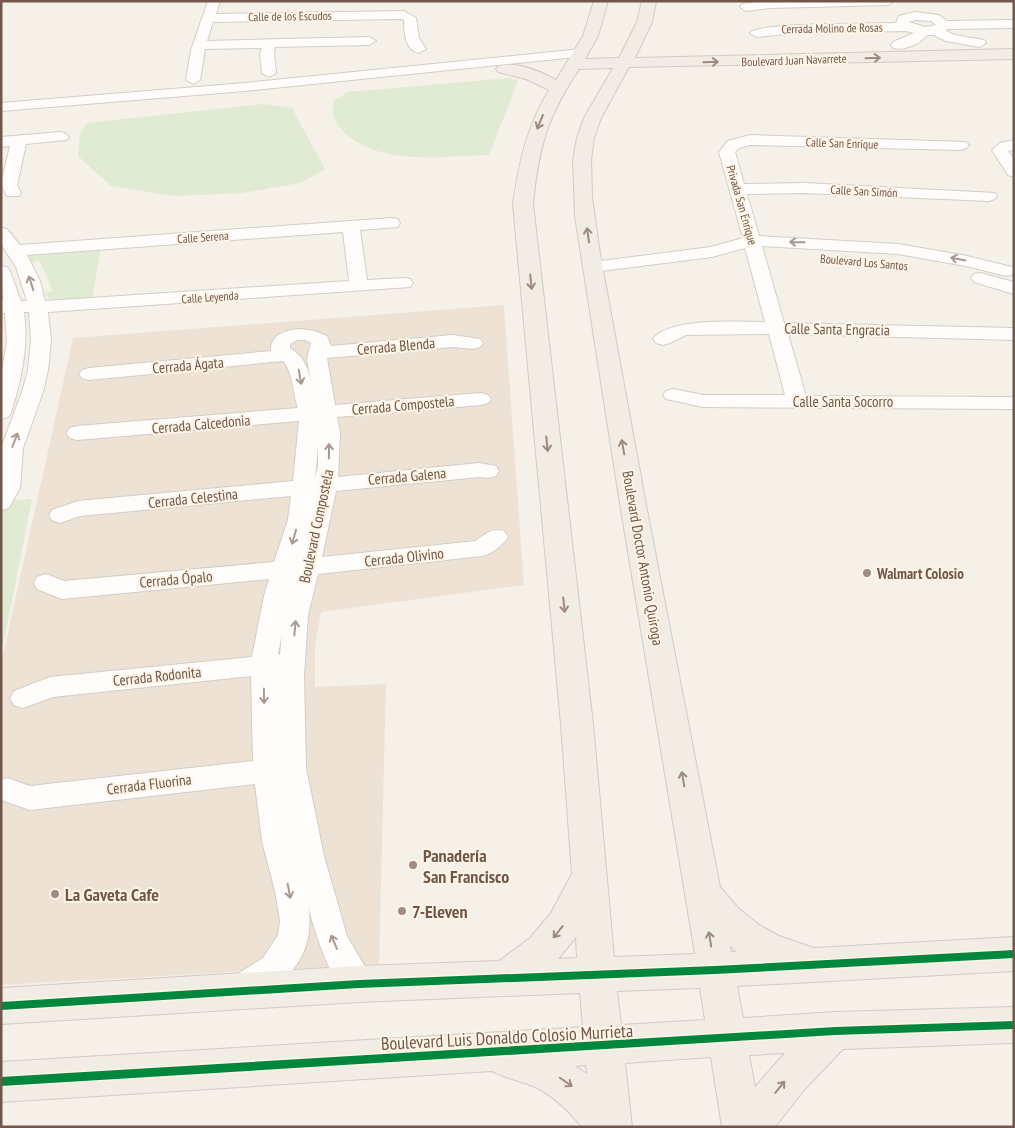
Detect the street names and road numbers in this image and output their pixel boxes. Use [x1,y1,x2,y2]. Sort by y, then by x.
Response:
street label: Calle de los Escudos [248,8,332,24]
street label: Cerrada Molino de Rosas [781,20,883,36]
street label: Boulevard Juan Navarrete [741,51,847,69]
street label: Calle San Enrique [805,134,879,152]
street label: Privada San Enrique [723,163,761,247]
street label: Calle San Simón [830,182,898,200]
street label: Calle Serena [177,228,229,246]
street label: Boulevard Los Santos [820,251,908,273]
street label: Calle Leyenda [181,288,239,306]
street label: Calle Santa Engracia [784,319,890,339]
street label: Cerrada Blenda [356,333,436,359]
street label: Cerrada Ágata [151,352,225,378]
street label: Cerrada Compostela [351,391,455,419]
street label: Calle Santa Socorro [793,392,893,411]
street label: Cerrada Calcedonia [151,410,251,438]
street label: Cerrada Galena [367,463,447,489]
street label: Boulevard Compostela [295,468,337,584]
street label: Boulevard Doctor Antonio Quiroga [618,469,668,647]
street label: Cerrada Celestina [147,484,239,512]
street label: Cerrada Olivino [363,543,445,571]
street label: Cerrada Ópalo [139,566,213,592]
street label: Cerrada Rodonita [112,662,202,690]
street label: Cerrada Fluorina [106,769,192,799]
street label: Boulevard Luis Donaldo Colosio Murrieta [380,1019,634,1055]

